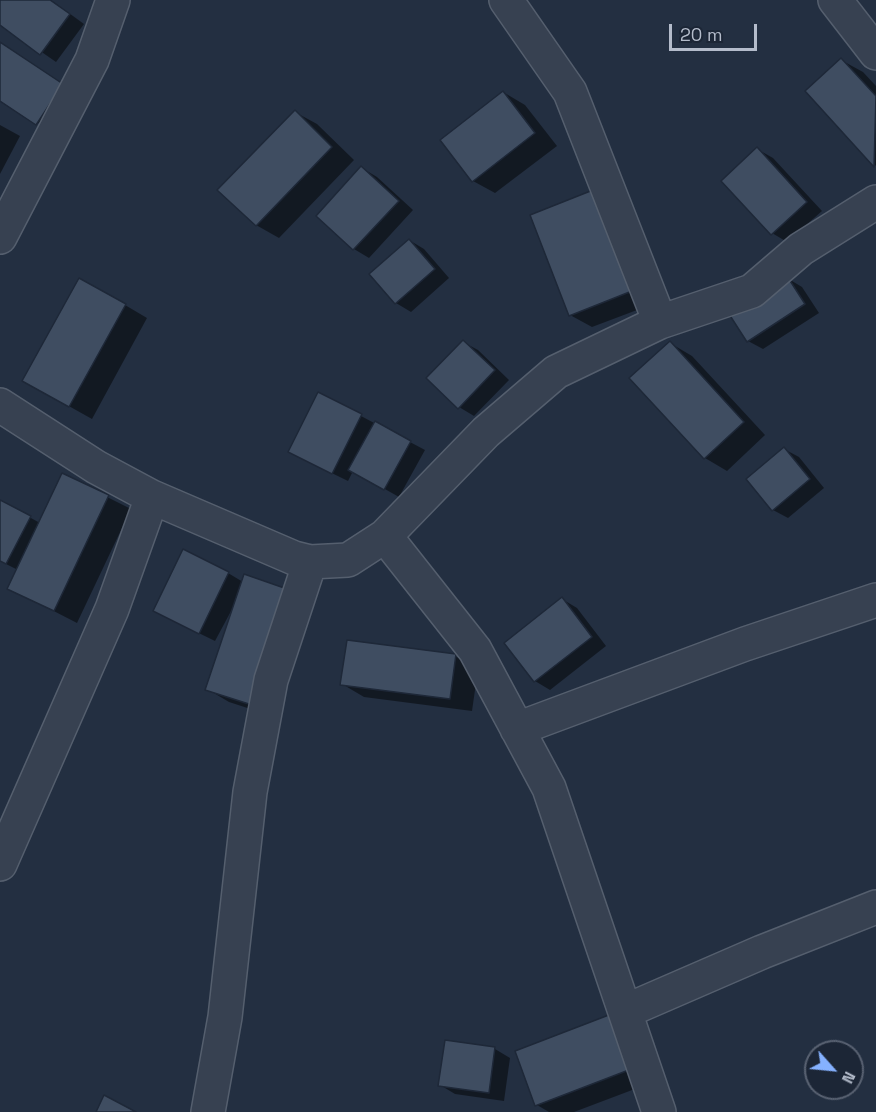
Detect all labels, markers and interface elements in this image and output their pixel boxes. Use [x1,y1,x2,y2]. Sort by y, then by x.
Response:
scale bar [672,12,760,50]
text: 20 m [680,23,723,46]
north arrow [804,1040,864,1100]
text: N [837,1068,860,1087]

